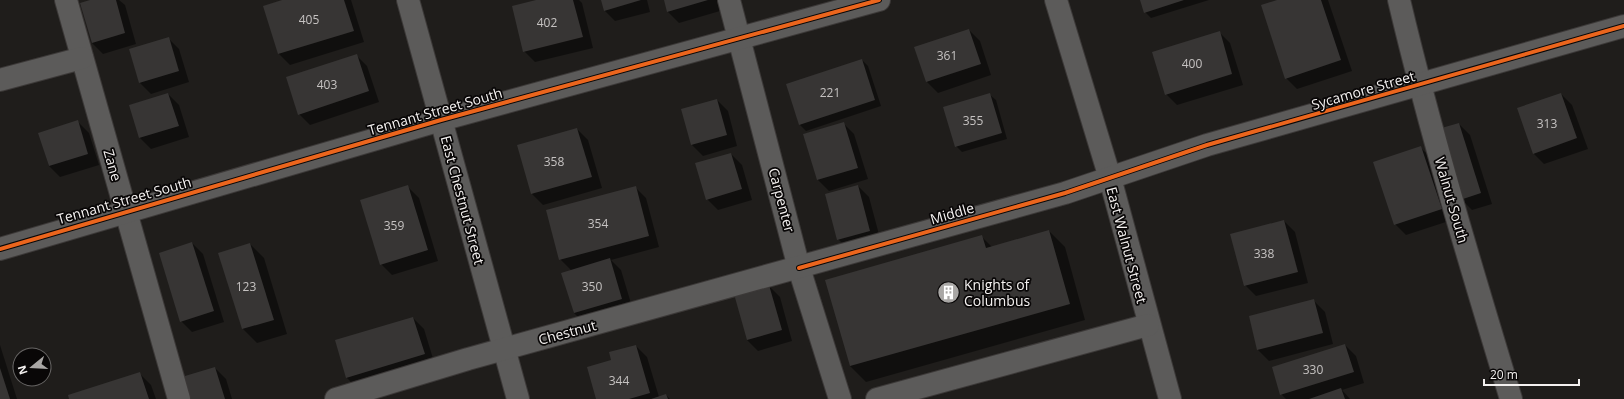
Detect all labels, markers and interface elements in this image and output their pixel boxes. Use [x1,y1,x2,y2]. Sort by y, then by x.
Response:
house number: 405 [299,11,319,28]
house number: 402 [537,14,557,31]
house number: 361 [937,47,957,64]
house number: 400 [1182,55,1202,72]
street label: Sycamore Street [1309,66,1417,114]
house number: 403 [317,76,337,93]
street label: Tennant Street South [366,83,504,139]
house number: 221 [820,84,840,101]
house number: 355 [963,112,983,129]
house number: 313 [1537,115,1557,132]
street label: East Chestnut Street [437,133,489,267]
street label: Zane [99,147,127,183]
house number: 358 [544,153,564,170]
street label: Walnut South [1431,155,1473,245]
street label: Carpenter [764,166,800,235]
street label: Tennant Street South [55,172,193,228]
street label: East Walnut Street [1102,185,1152,305]
street label: Middle [928,198,976,228]
house number: 354 [588,215,608,232]
house number: 359 [384,217,404,234]
house number: 338 [1254,245,1274,262]
place label: Knights of Columbus [964,275,1031,310]
house number: 123 [236,278,256,295]
house number: 350 [582,278,602,295]
building icon: Knights of Columbus [935,279,961,305]
street label: Chestnut [536,315,598,349]
north arrow [12,347,52,387]
house number: 330 [1303,361,1323,378]
scale bar [1484,361,1579,387]
text: N [13,364,31,377]
text: 20 m [1490,366,1518,383]
house number: 344 [609,372,629,389]

